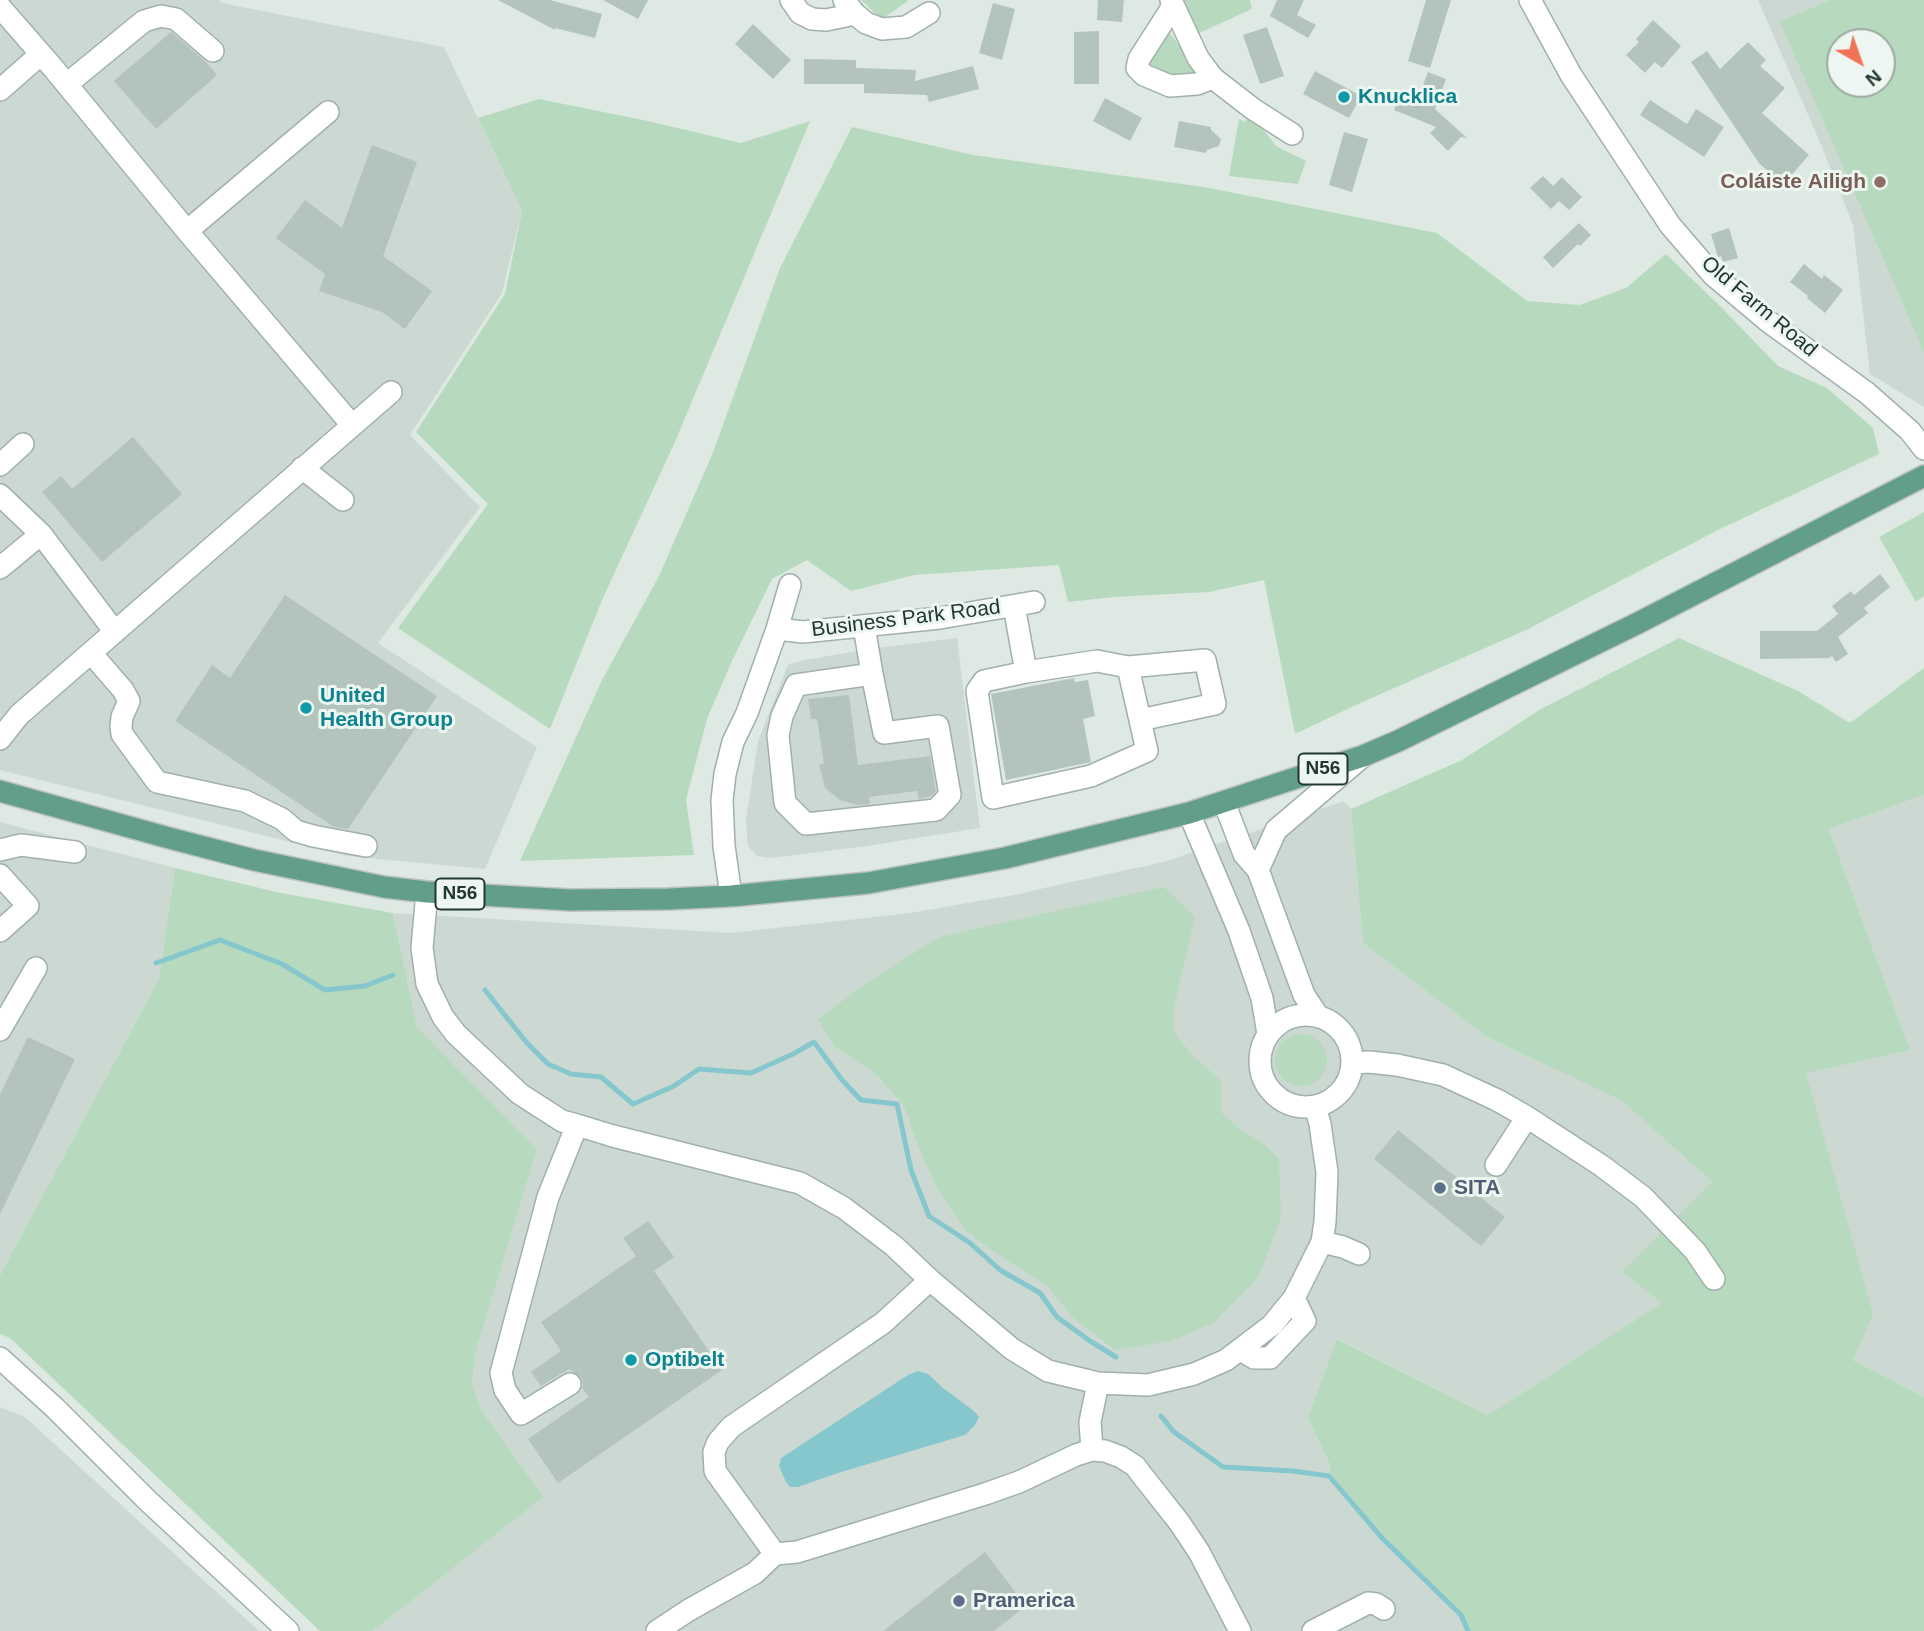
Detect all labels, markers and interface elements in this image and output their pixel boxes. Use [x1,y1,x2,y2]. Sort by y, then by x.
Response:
north arrow [1826,28,1896,98]
text: N [1862,65,1886,90]
place label: Knucklica [1358,84,1457,110]
marker: Knucklica [1336,89,1352,105]
place label: Coláiste Ailigh [1720,169,1866,195]
marker: Coláiste Ailigh [1872,174,1888,190]
street label: Old Farm Road [1696,251,1822,363]
street label: Business Park Road [810,595,1002,643]
place label: United Health Group [320,683,453,733]
marker: United Health Group [298,700,314,716]
road number: N56 [1298,754,1348,784]
road number: N56 [435,878,484,909]
place label: SITA [1454,1175,1500,1201]
marker: SITA [1432,1180,1448,1196]
place label: Optibelt [645,1347,724,1373]
marker: Optibelt [623,1352,639,1368]
place label: Pramerica [973,1588,1075,1614]
marker: Pramerica [951,1593,967,1609]

